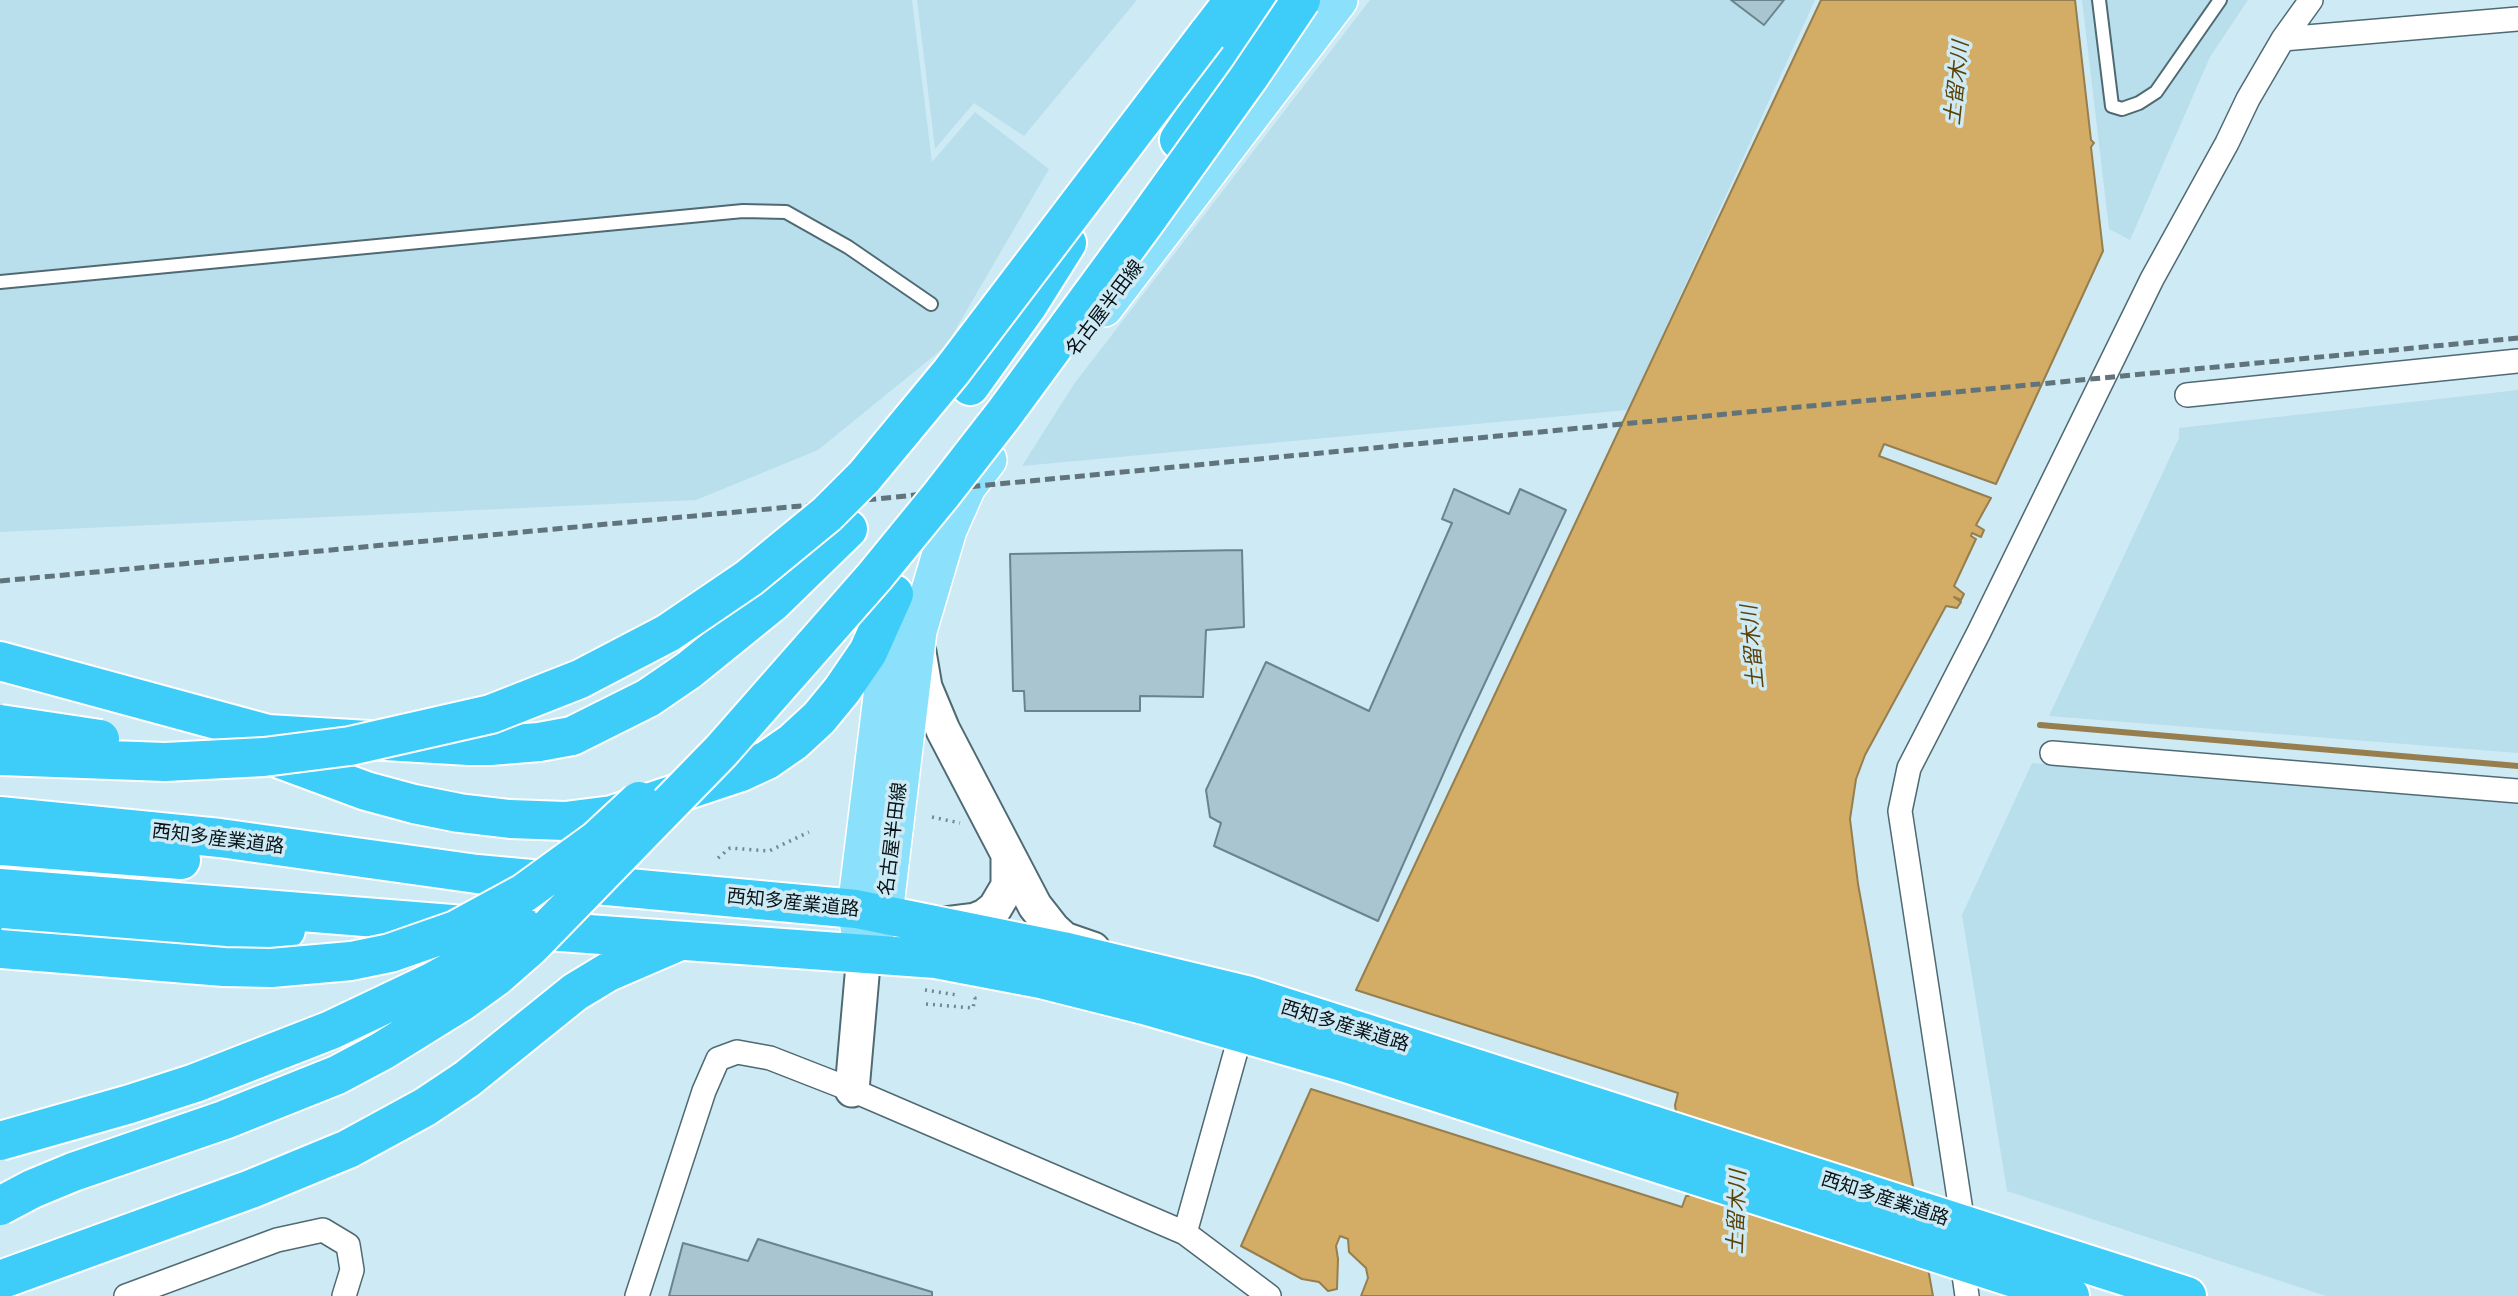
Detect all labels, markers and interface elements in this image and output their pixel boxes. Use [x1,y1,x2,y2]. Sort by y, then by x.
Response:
water label: 土留木川 [1940,40,1974,126]
street label: 名古屋半田線 [1062,256,1148,360]
water label: 土留木川 [1737,604,1769,690]
street label: 名古屋半田線 [875,781,911,897]
street label: 西知多産業道路 [151,820,285,858]
street label: 西知多産業道路 [726,885,860,921]
street label: 西知多産業道路 [1278,996,1412,1056]
street label: 西知多産業道路 [1818,1168,1952,1230]
water label: 土留木川 [1723,1170,1751,1254]

